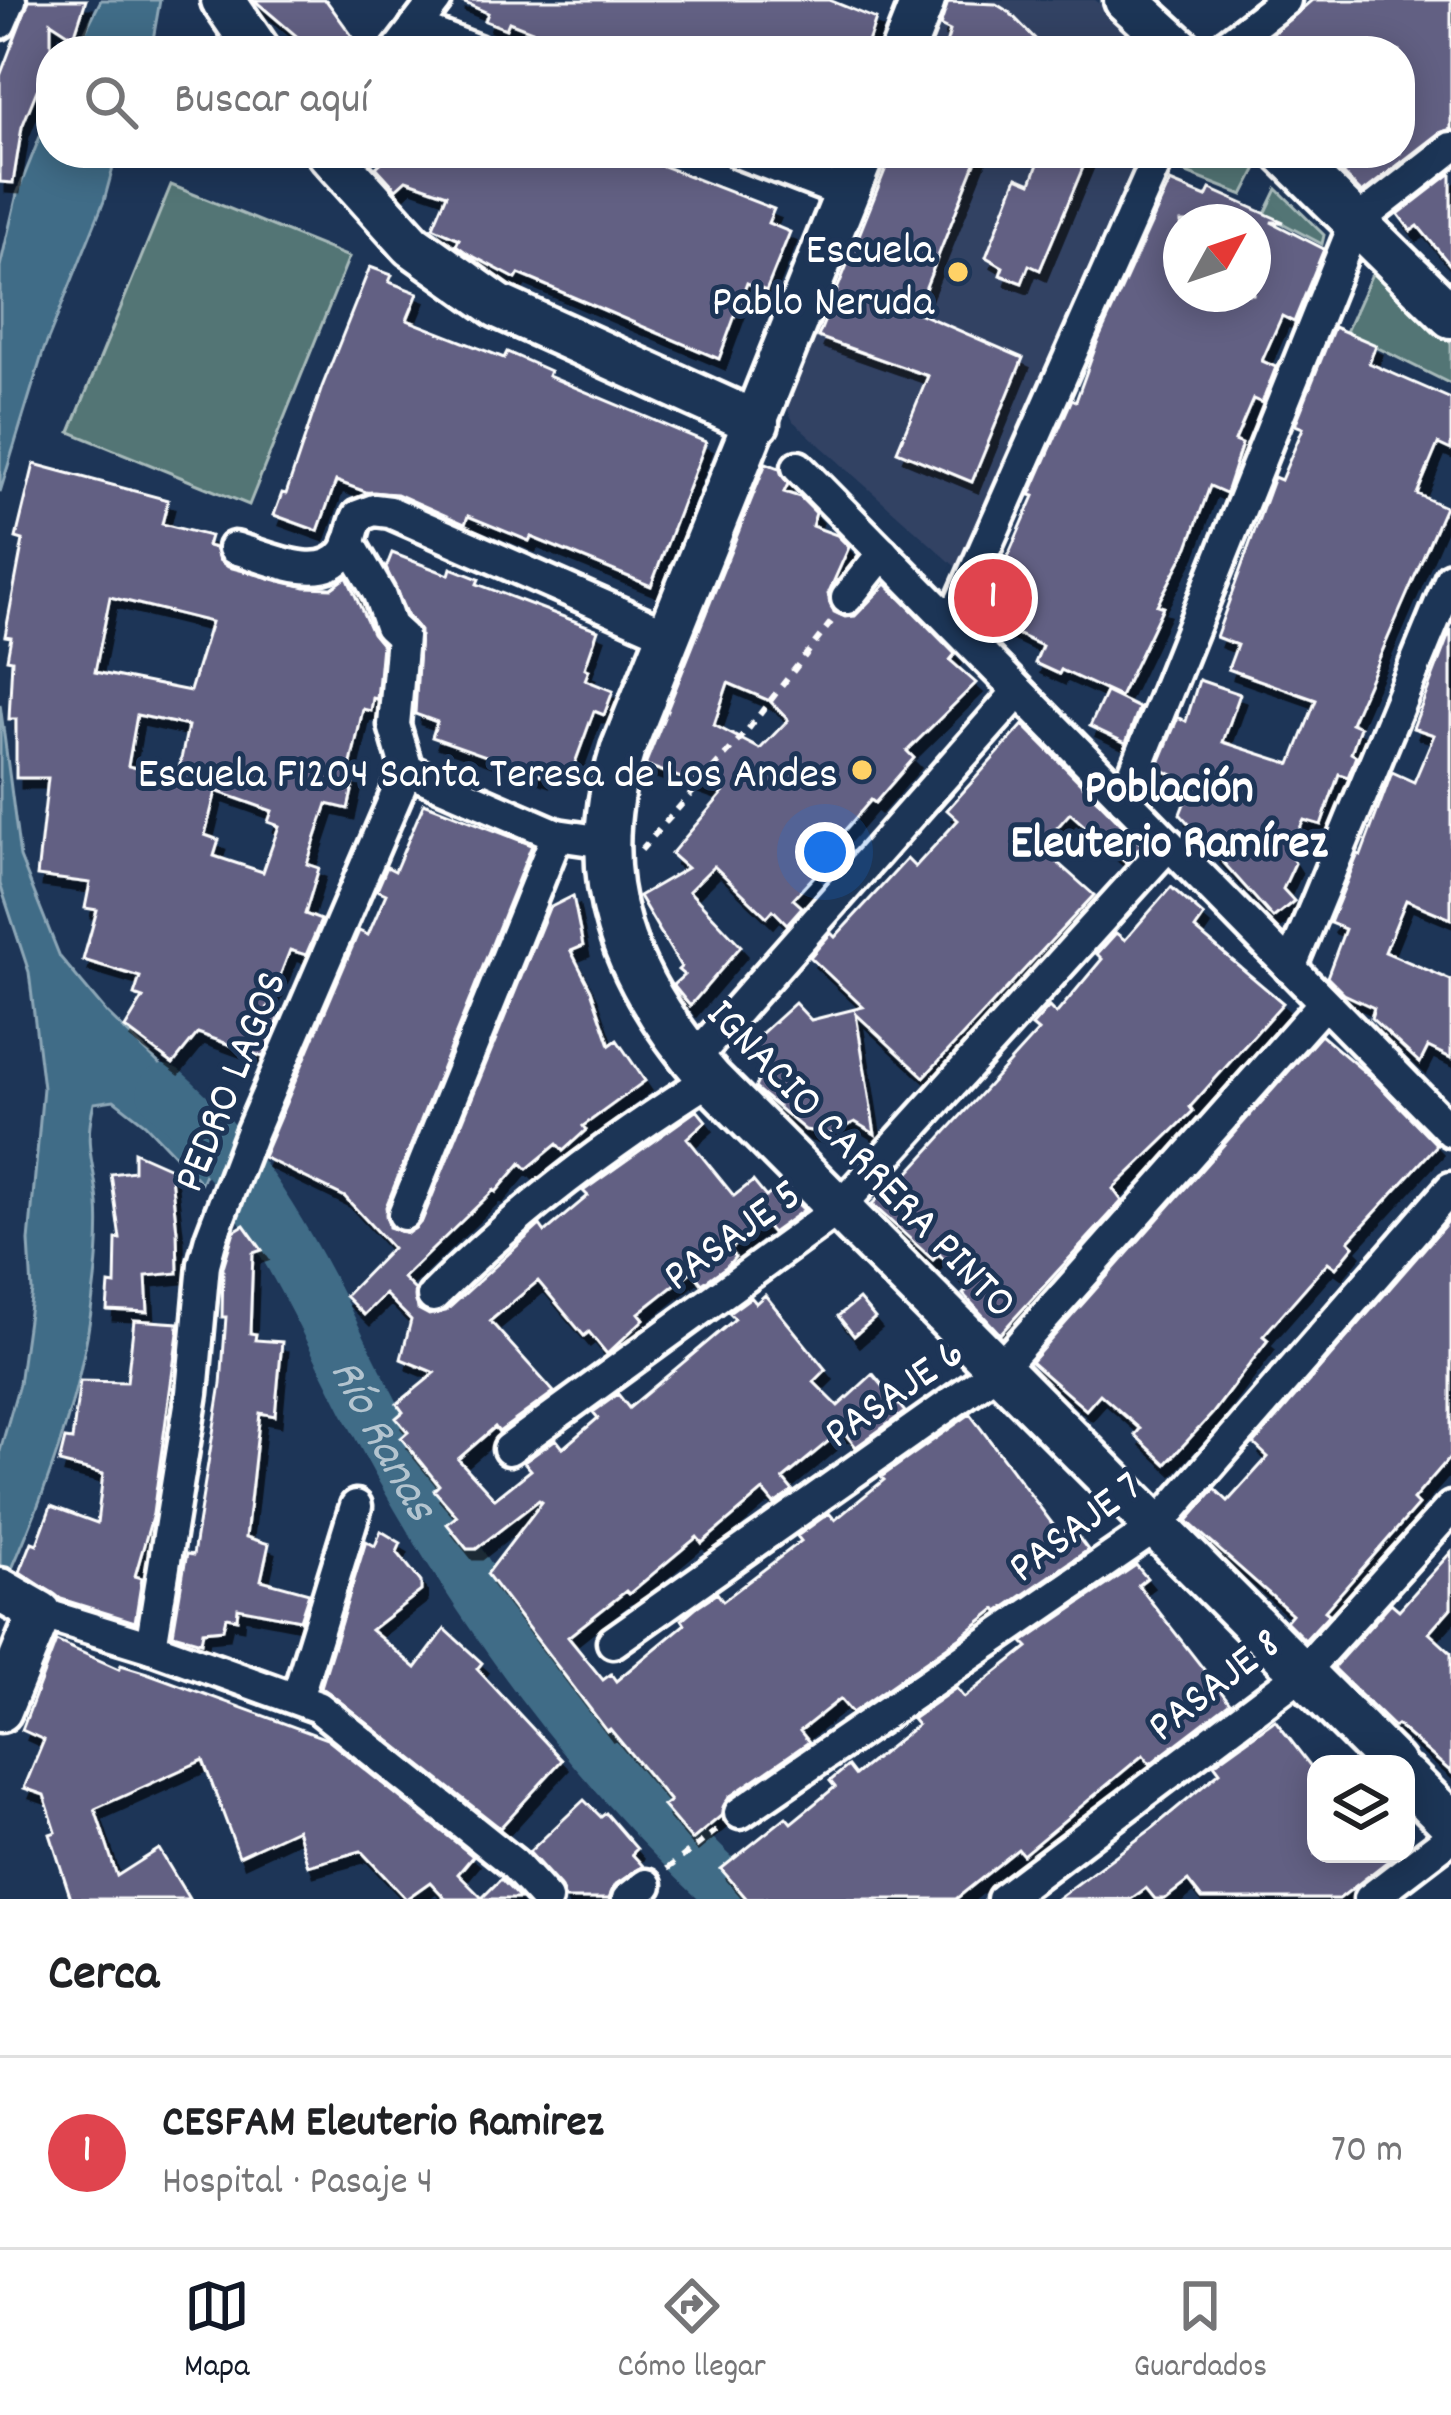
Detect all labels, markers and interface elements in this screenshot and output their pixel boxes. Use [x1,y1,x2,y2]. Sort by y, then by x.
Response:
search box [36,36,1415,168]
icon: search [78,69,144,135]
text: Buscar aquí [174,70,369,134]
north arrow [1163,204,1271,312]
place label: Escuela Pablo Neruda [712,221,935,337]
marker: Escuela Pablo Neruda [945,259,971,285]
pin: 1 [954,553,1032,643]
place label: Escuela F1204 Santa Teresa de Los Andes [138,745,838,809]
marker: Escuela F1204 Santa Teresa de Los Andes [849,757,875,783]
district label: Población Eleuterio Ramírez [1010,757,1329,881]
your location [795,822,855,882]
street label: PEDRO LAGOS [160,962,307,1203]
street label: IGNACIO CARRERA PINTO [689,986,1029,1336]
street label: PASAJE 5 [652,1166,817,1310]
street label: PASAJE 6 [813,1324,979,1467]
water label: Río Ranas [308,1348,453,1538]
street label: PASAJE 7 [997,1458,1158,1601]
street label: PASAJE 8 [1136,1615,1297,1760]
map controls [1307,1755,1415,1863]
button: layers [1307,1755,1415,1863]
text: Cerca [48,1941,159,2013]
text: CESFAM Eleuterio Ramirez [162,2093,604,2157]
text: 1 [83,2125,91,2180]
text: 70 m [1331,2125,1403,2180]
text: Hospital · Pasaje 4 [162,2157,433,2212]
tab: Mapa [184,2273,250,2392]
tab: Cómo llegar [618,2273,766,2392]
tab: Guardados [1134,2273,1267,2392]

